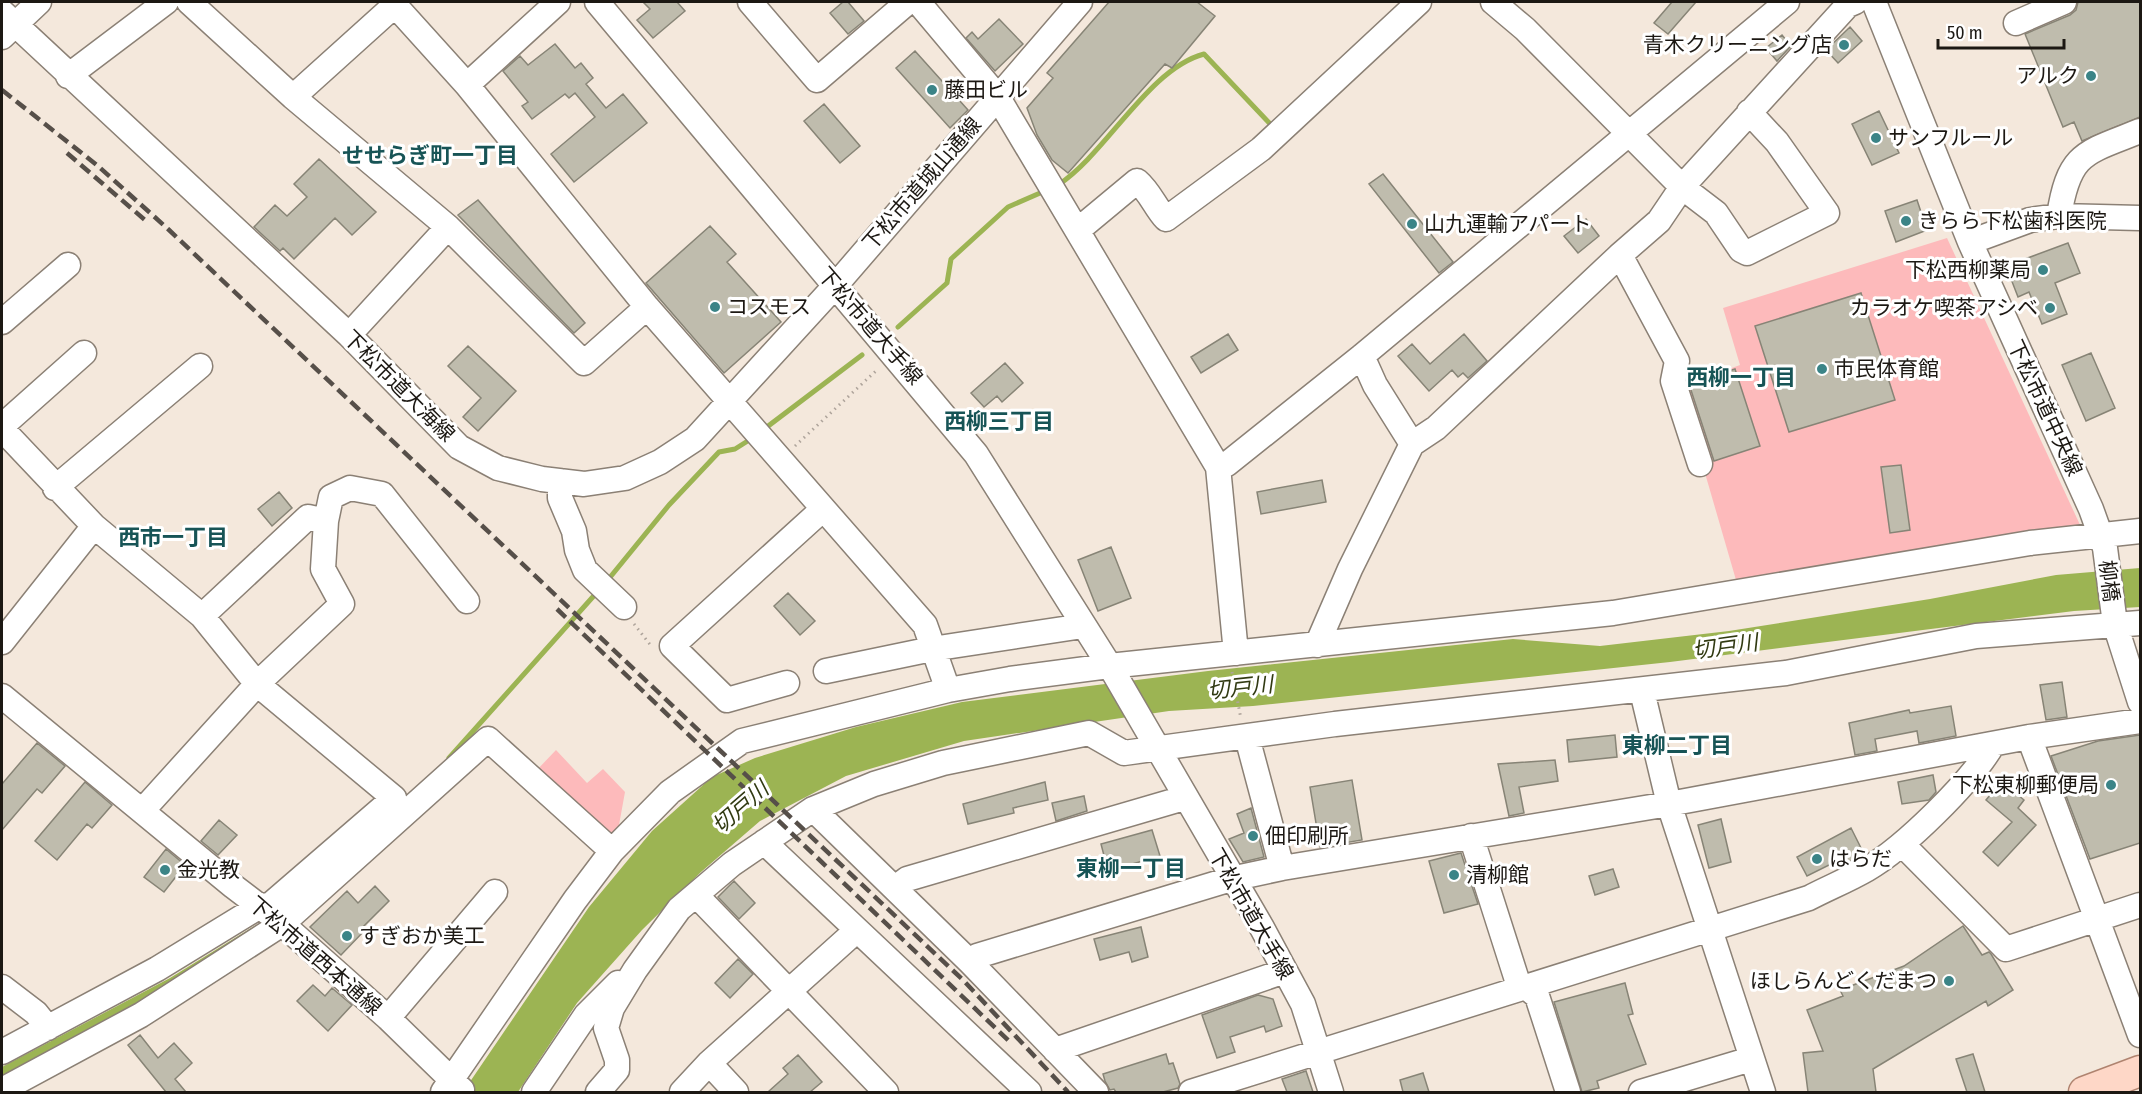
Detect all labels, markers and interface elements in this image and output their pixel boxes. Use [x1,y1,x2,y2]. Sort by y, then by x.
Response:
scale bar [1938,12,2064,50]
text: 50 m [1947,22,1983,44]
place label: 青木クリーニング店 [1643,32,1832,58]
marker: 青木クリーニング店 [1837,38,1851,52]
place label: アルク [2016,63,2079,89]
marker: アルク [2084,69,2098,83]
place label: 藤田ビル [944,77,1028,103]
marker: 藤田ビル [925,83,939,97]
street label: 下松市道城山通線 [857,112,987,256]
place label: サンフルール [1888,125,2013,151]
marker: サンフルール [1869,131,1883,145]
district label: せせらぎ町一丁目 [342,142,518,169]
place label: きらら下松歯科医院 [1918,208,2107,234]
place label: 山九運輸アパート [1424,211,1592,237]
marker: きらら下松歯科医院 [1899,214,1913,228]
marker: 山九運輸アパート [1405,217,1419,231]
place label: 下松西柳薬局 [1905,257,2031,283]
street label: 下松市道大手線 [812,262,928,390]
marker: 下松西柳薬局 [2036,263,2050,277]
place label: コスモス [727,294,811,320]
place label: カラオケ喫茶アシベ [1850,295,2038,321]
marker: コスモス [708,300,722,314]
marker: カラオケ喫茶アシベ [2043,301,2057,315]
street label: 下松市道大海線 [338,325,460,447]
street label: 下松市道中央線 [2002,336,2088,480]
place label: 市民体育館 [1834,356,1939,382]
marker: 市民体育館 [1815,362,1829,376]
district label: 西柳一丁目 [1686,364,1796,391]
district label: 西柳三丁目 [944,408,1054,435]
district label: 西市一丁目 [118,524,228,551]
street label: 柳橋 [2094,559,2124,603]
water label: 切戸川 [1691,628,1762,664]
water label: 切戸川 [1206,670,1276,704]
district label: 東柳二丁目 [1622,732,1732,759]
place label: 下松東柳郵便局 [1952,772,2099,798]
water label: 切戸川 [707,774,776,839]
marker: 下松東柳郵便局 [2104,778,2118,792]
place label: 佃印刷所 [1265,823,1349,849]
marker: 佃印刷所 [1246,829,1260,843]
street label: 下松市道大手線 [1203,844,1299,984]
place label: はらだ [1829,846,1892,872]
marker: はらだ [1810,852,1824,866]
district label: 東柳一丁目 [1076,855,1186,882]
place label: 金光教 [177,857,240,883]
place label: 清柳館 [1466,862,1529,888]
marker: 金光教 [158,863,172,877]
marker: 清柳館 [1447,868,1461,882]
street label: 下松市道西本通線 [243,891,387,1021]
place label: すぎおか美工 [359,923,485,949]
marker: すぎおか美工 [340,929,354,943]
place label: ほしらんどくだまつ [1750,968,1937,994]
marker: ほしらんどくだまつ [1942,974,1956,988]

